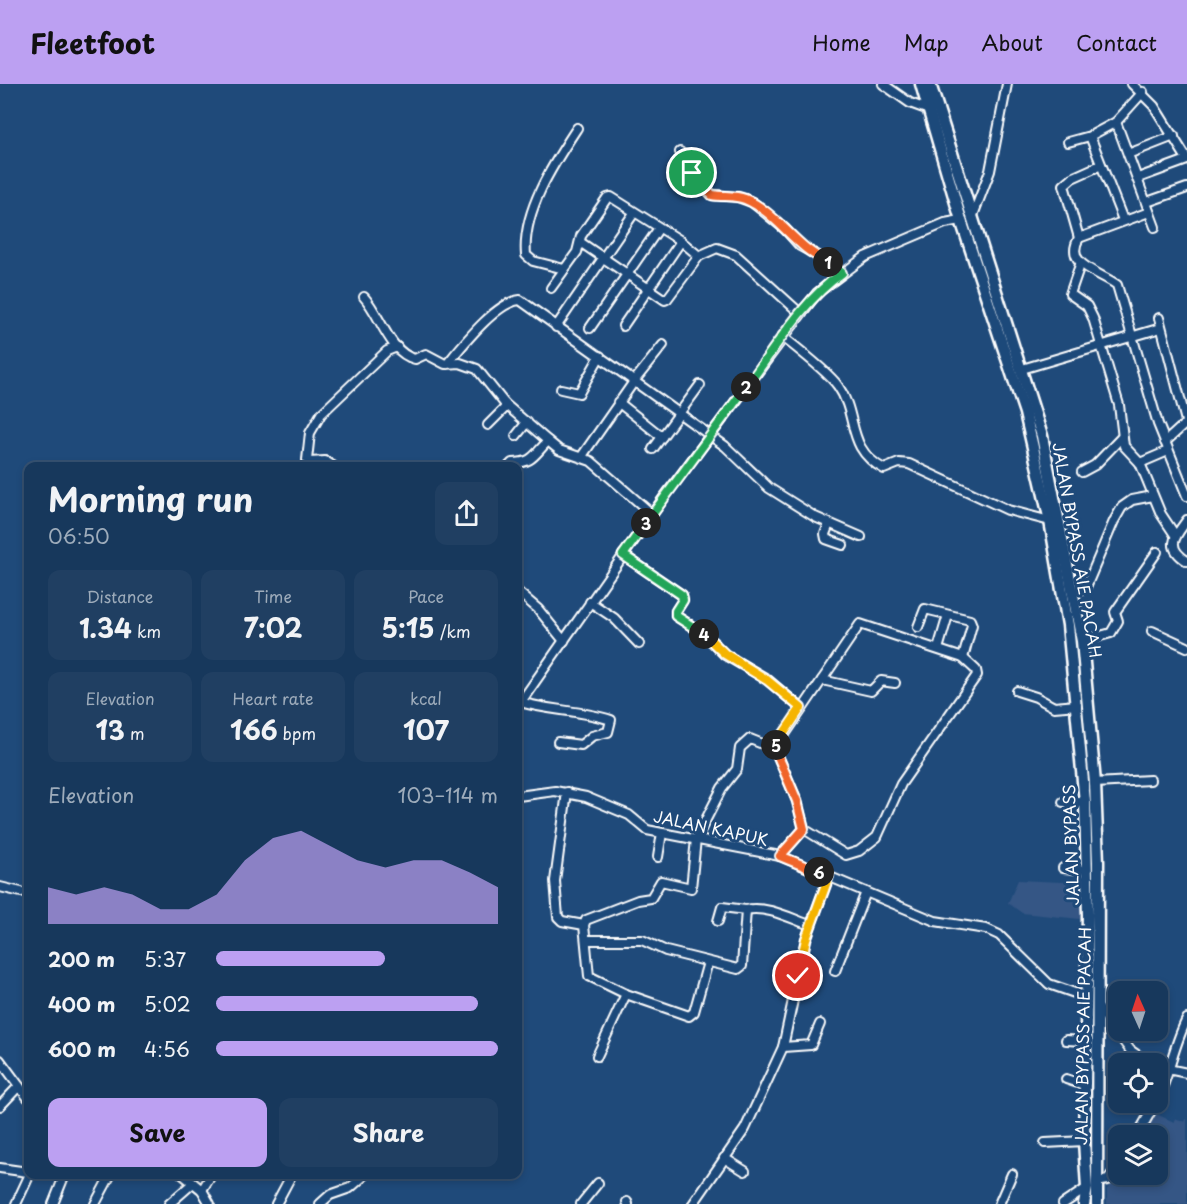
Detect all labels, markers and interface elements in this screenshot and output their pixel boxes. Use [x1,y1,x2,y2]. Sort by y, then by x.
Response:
text: Fleetfoot [30,21,155,64]
text: Home [812,26,871,58]
text: Map [904,26,949,58]
text: About [982,26,1043,58]
text: Contact [1076,26,1157,58]
pin [666,147,717,198]
icon: arrive [675,156,708,189]
pin: 1 [813,247,843,277]
text: 1 [824,250,832,274]
pin: 2 [731,372,761,402]
text: 2 [740,375,752,399]
street label: JALAN BYPASS AIE PACAH [1047,440,1109,660]
text: Morning run [48,473,253,523]
button: share [435,482,498,545]
pin: 3 [631,508,661,538]
text: 3 [641,511,651,535]
text: 06:50 [48,521,110,551]
text: Distance [86,584,154,608]
text: Time [254,584,292,608]
text: Pace [408,584,444,608]
text: 1.34 [79,608,132,647]
text: 7:02 [244,608,303,647]
text: 5:15 [381,608,435,647]
text: km [132,619,161,643]
text: /km [435,619,471,643]
pin: 4 [689,619,719,649]
text: 4 [699,622,709,646]
text: Elevation [85,686,155,710]
text: Heart rate [233,686,313,710]
text: kcal [410,686,442,710]
text: 13 [95,710,125,749]
text: 166 [230,710,278,749]
text: 107 [403,710,449,749]
text: m [125,721,145,745]
text: bpm [278,721,316,745]
pin: 5 [761,730,791,760]
text: 5 [771,733,781,757]
text: Elevation [48,780,134,810]
text: 103–114 m [398,780,498,810]
street label: JALAN BYPASS [1056,784,1084,906]
street label: JALAN KAPUK [651,803,771,851]
pin: 6 [804,857,834,887]
text: 6 [813,860,825,884]
street label: JALAN BYPASS AIE PACAH [1068,927,1096,1145]
text: 200 m [48,944,115,974]
text: 5:37 [144,944,186,974]
pin [772,950,823,1001]
icon: check [781,959,814,992]
north arrow [1108,981,1168,1041]
map controls [1108,981,1168,1185]
text: 400 m [48,989,116,1019]
text: 5:02 [144,989,191,1019]
text: 600 m [48,1034,116,1064]
text: 4:56 [144,1034,190,1064]
button: locate [1108,1053,1168,1113]
button: Save [48,1098,267,1167]
button: Share [279,1098,498,1167]
button: layers [1108,1125,1168,1185]

